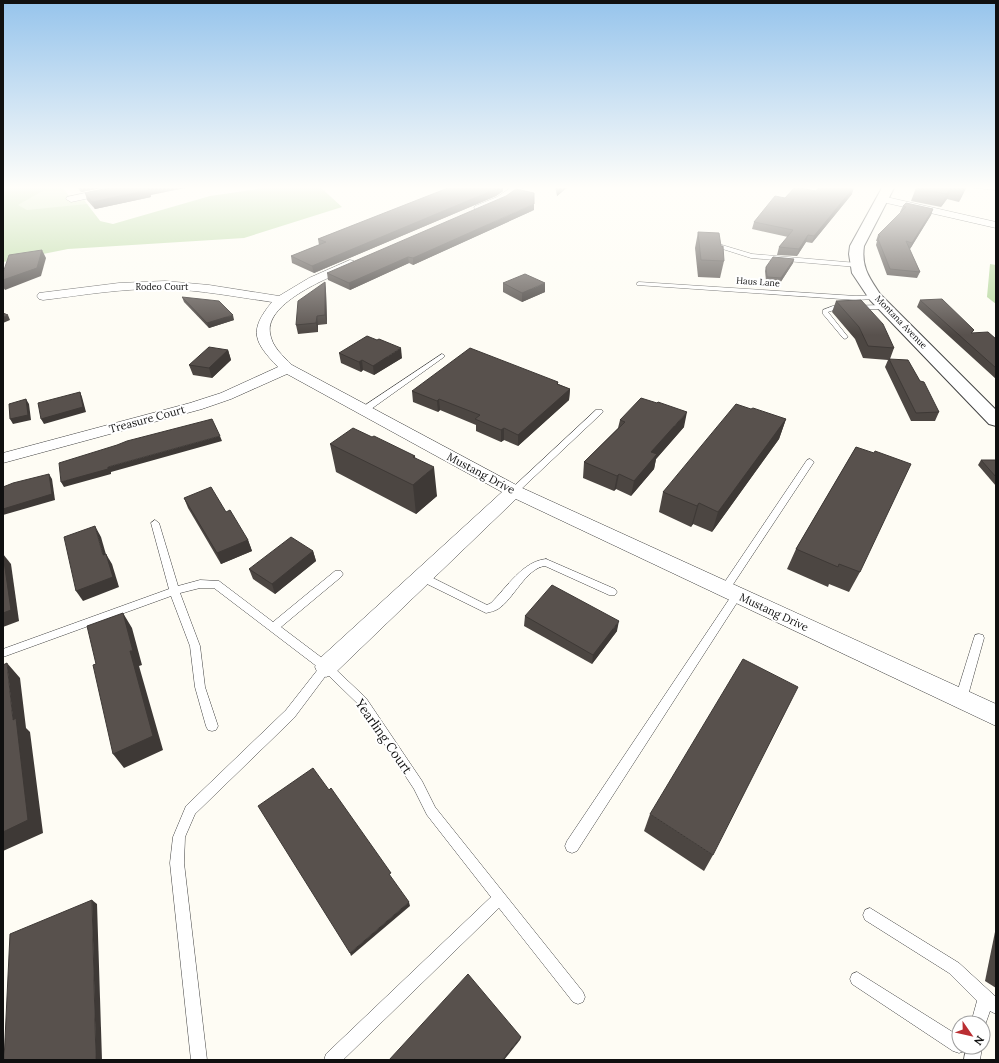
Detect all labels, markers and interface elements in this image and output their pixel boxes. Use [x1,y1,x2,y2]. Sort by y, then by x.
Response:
street label: Haus Lane [736,274,780,289]
street label: Rodeo Court [135,281,189,292]
street label: Montana Avenue [873,293,930,351]
street label: Treasure Court [107,402,187,436]
street label: Mustang Drive [445,449,517,497]
street label: Mustang Drive [737,590,811,634]
street label: Yearling Court [351,695,416,777]
north arrow [951,1015,991,1055]
text: N [971,1033,987,1048]

